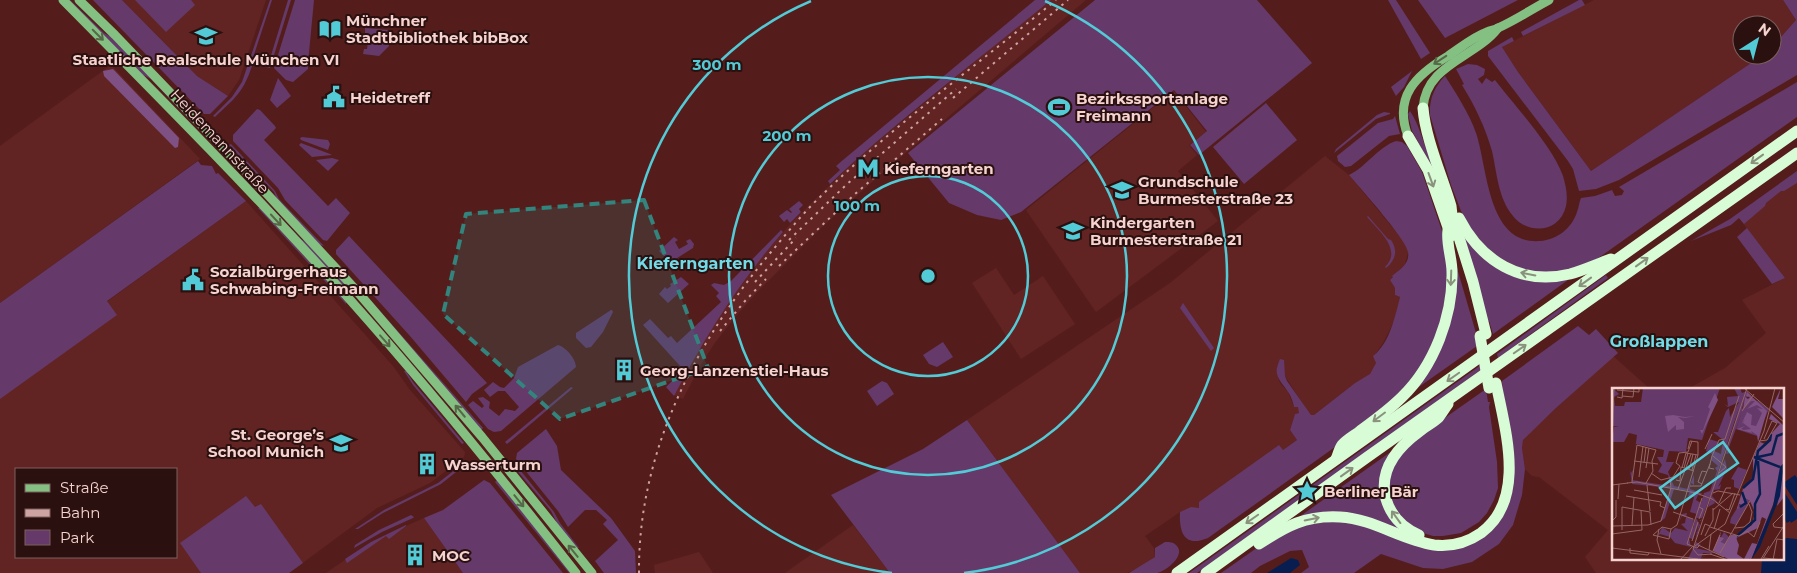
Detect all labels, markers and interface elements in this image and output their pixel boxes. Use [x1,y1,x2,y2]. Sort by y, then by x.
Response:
place label: Münchner Stadtbibliothek bibBox [346,11,528,47]
north arrow [1732,15,1782,65]
library icon: Münchner Stadtbibliothek bibBox [317,16,343,42]
text: N [1755,19,1775,40]
school or university icon: Staatliche Realschule München VI [193,23,219,49]
one-way arrow [92,28,104,41]
place label: Staatliche Realschule München VI [73,50,339,69]
text: 300 m [691,55,742,74]
one-way arrow [1434,56,1448,66]
public building icon: Heidetreff [321,84,347,110]
street label: Heidemannstraße [167,85,273,197]
place label: Heidetreff [350,88,431,107]
place label: Bezirkssportanlage Freimann [1076,89,1228,125]
sports icon: Bezirkssportanlage Freimann [1046,94,1072,120]
text: 200 m [762,126,812,145]
one-way arrow [1750,154,1764,164]
metro station icon: Kieferngarten [855,155,881,181]
place label: Kieferngarten [884,159,994,178]
one-way arrow [1427,171,1436,187]
place label: Grundschule Burmesterstraße 23 [1138,172,1293,208]
school or university icon: Grundschule Burmesterstraße 23 [1109,177,1135,203]
text: 100 m [834,196,880,215]
place label: Kindergarten Burmesterstraße 21 [1090,213,1242,249]
one-way arrow [270,214,282,227]
school or university icon: Kindergarten Burmesterstraße 21 [1060,218,1086,244]
district label: Kieferngarten [637,254,753,273]
one-way arrow [1635,257,1649,267]
place label: Sozialbürgerhaus Schwabing-Freimann [210,262,379,298]
public building icon: Sozialbürgerhaus Schwabing-Freimann [180,267,206,293]
centre of rings [919,267,937,285]
one-way arrow [1520,269,1536,279]
one-way arrow [1447,270,1456,286]
one-way arrow [1578,277,1592,287]
district label: Großlappen [1610,332,1708,351]
one-way arrow [379,334,390,347]
one-way arrow [1513,344,1527,354]
building icon: Georg-Lanzenstiel-Haus [611,357,637,383]
place label: Georg-Lanzenstiel-Haus [640,361,829,380]
one-way arrow [1447,371,1460,382]
inset map [1612,388,1784,560]
one-way arrow [454,404,465,417]
one-way arrow [1372,412,1386,422]
place label: St. George’s School Munich [208,425,324,461]
school or university icon: St. George’s School Munich [328,430,354,456]
building icon: Wasserturm [414,451,440,477]
place label: Wasserturm [444,455,541,474]
one-way arrow [1340,466,1353,477]
legend [15,468,178,558]
text: Straße [60,478,109,497]
place icon: Berliner Bär [1294,478,1320,504]
place label: Berliner Bär [1324,482,1419,501]
one-way arrow [513,494,524,507]
text: Bahn [60,503,100,522]
one-way arrow [1391,510,1401,524]
one-way arrow [1246,514,1259,525]
one-way arrow [1303,514,1319,523]
text: Park [60,528,94,547]
building icon: MOC [402,542,428,568]
one-way arrow [568,545,579,558]
place label: MOC [432,546,470,565]

